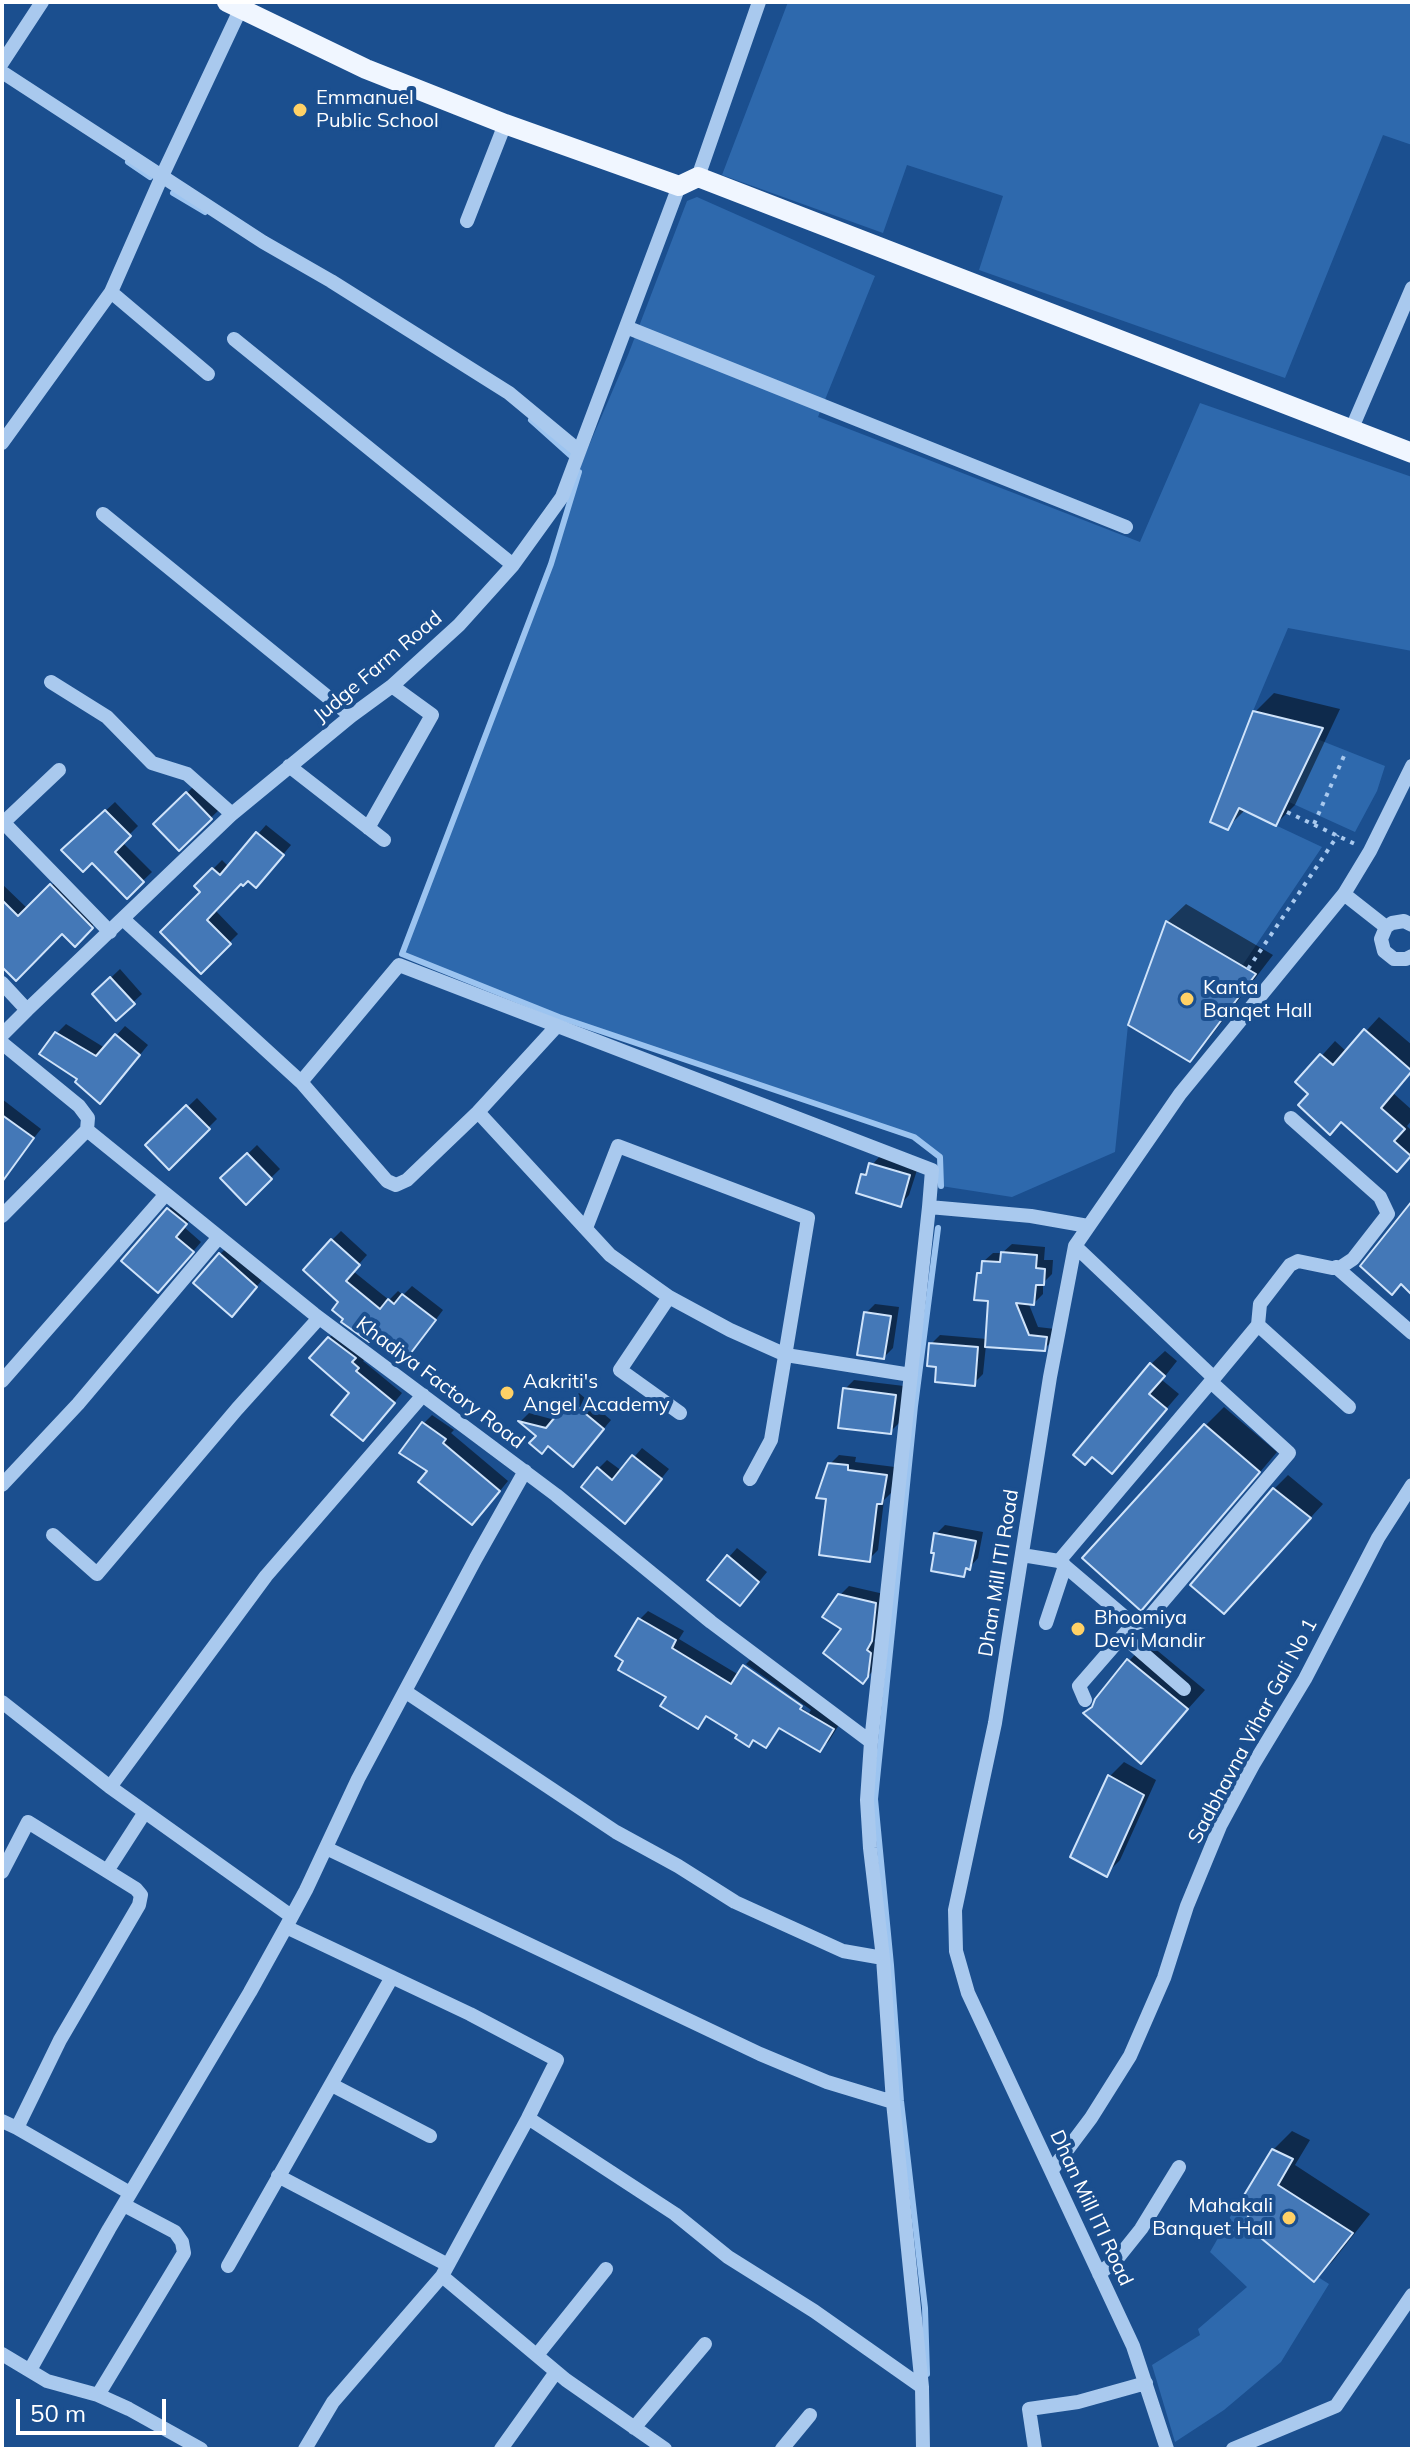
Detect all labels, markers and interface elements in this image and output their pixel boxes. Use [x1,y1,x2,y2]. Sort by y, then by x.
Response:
place label: Emmanuel Public School [316,86,439,133]
marker: Emmanuel Public School [291,101,309,119]
street label: Judge Farm Road [309,606,447,728]
place label: Kanta Banqet Hall [1203,976,1312,1023]
marker: Kanta Banqet Hall [1178,990,1196,1008]
street label: Khadiya Factory Road [351,1312,529,1454]
place label: Aakriti's Angel Academy [523,1370,670,1417]
marker: Aakriti's Angel Academy [498,1384,516,1402]
street label: Dhan Mill ITI Road [974,1488,1024,1658]
place label: Bhoomiya Devi Mandir [1094,1606,1205,1653]
street label: Sadbhavna Vihar Gali No 1 [1183,1614,1323,1848]
marker: Bhoomiya Devi Mandir [1069,1620,1087,1638]
street label: Dhan Mill ITI Road [1044,2126,1138,2290]
place label: Mahakali Banquet Hall [1152,2194,1273,2241]
marker: Mahakali Banquet Hall [1280,2209,1298,2227]
scale bar [20,2383,170,2433]
text: 50 m [30,2398,86,2428]

